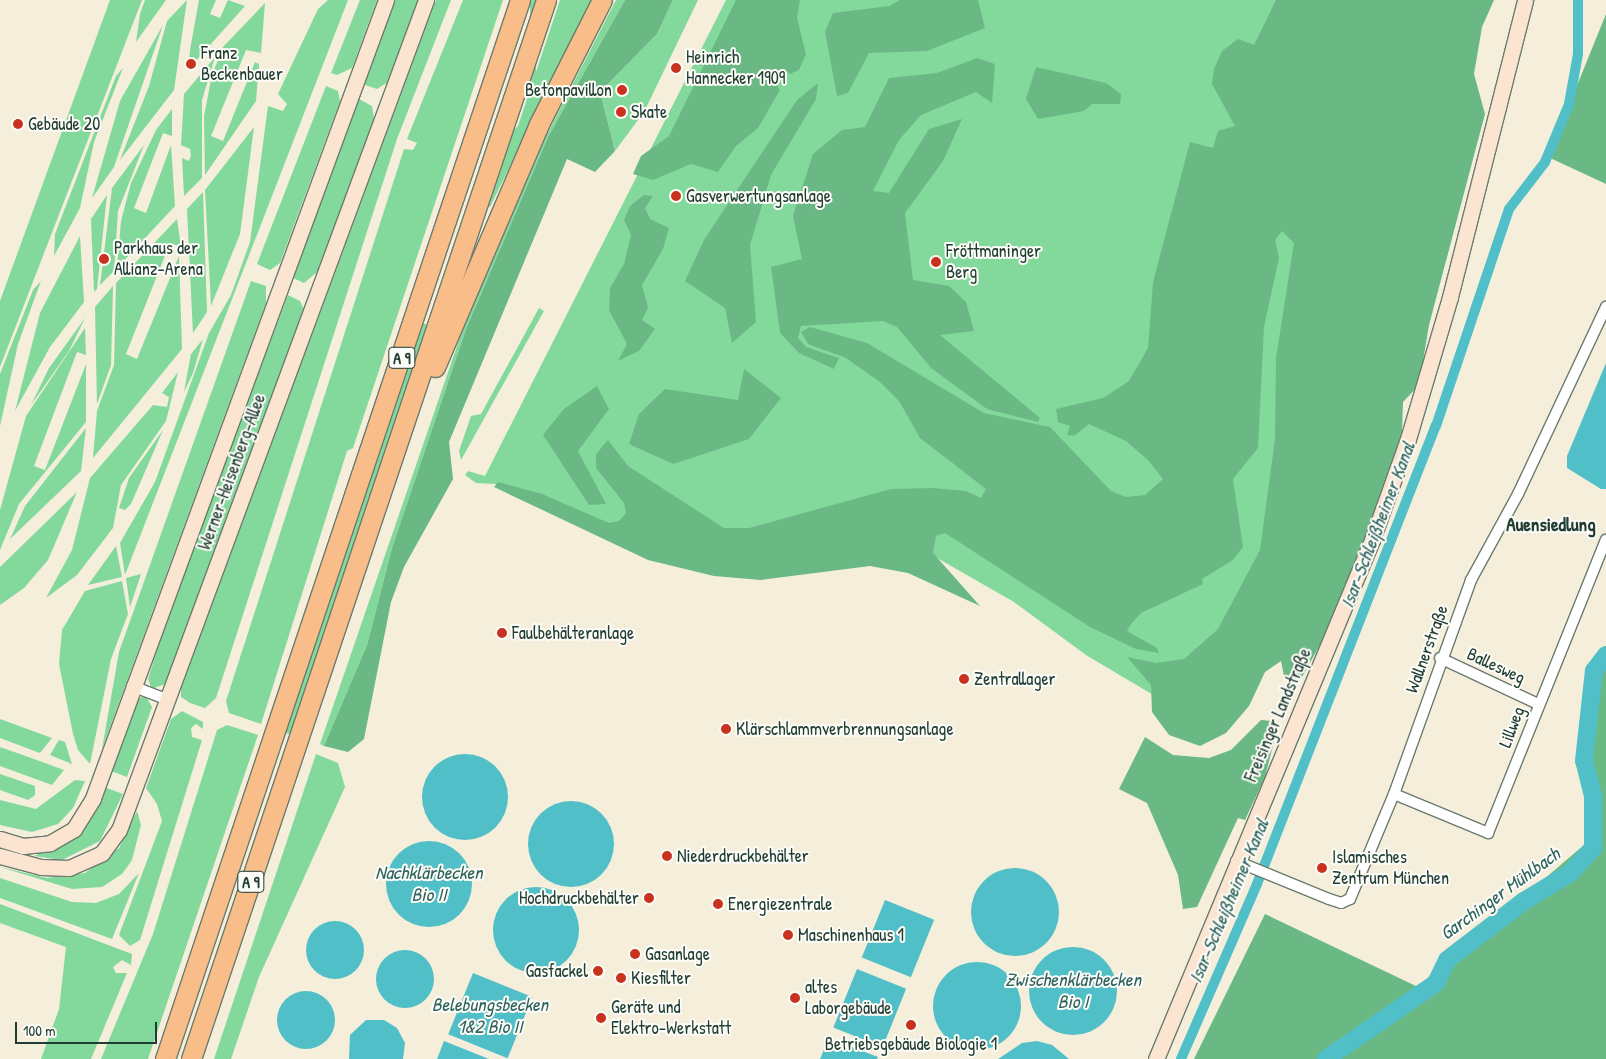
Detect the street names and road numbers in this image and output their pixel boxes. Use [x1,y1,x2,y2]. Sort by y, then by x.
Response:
road number: A 9 [388,344,416,372]
street label: Werner-Heisenberg-Allee [194,391,270,553]
street label: Wallnerstraße [1401,602,1453,696]
street label: Ballesweg [1464,643,1528,689]
street label: Freisinger Landstraße [1240,645,1316,785]
street label: Lillweg [1494,704,1530,750]
road number: A 9 [237,869,265,896]

